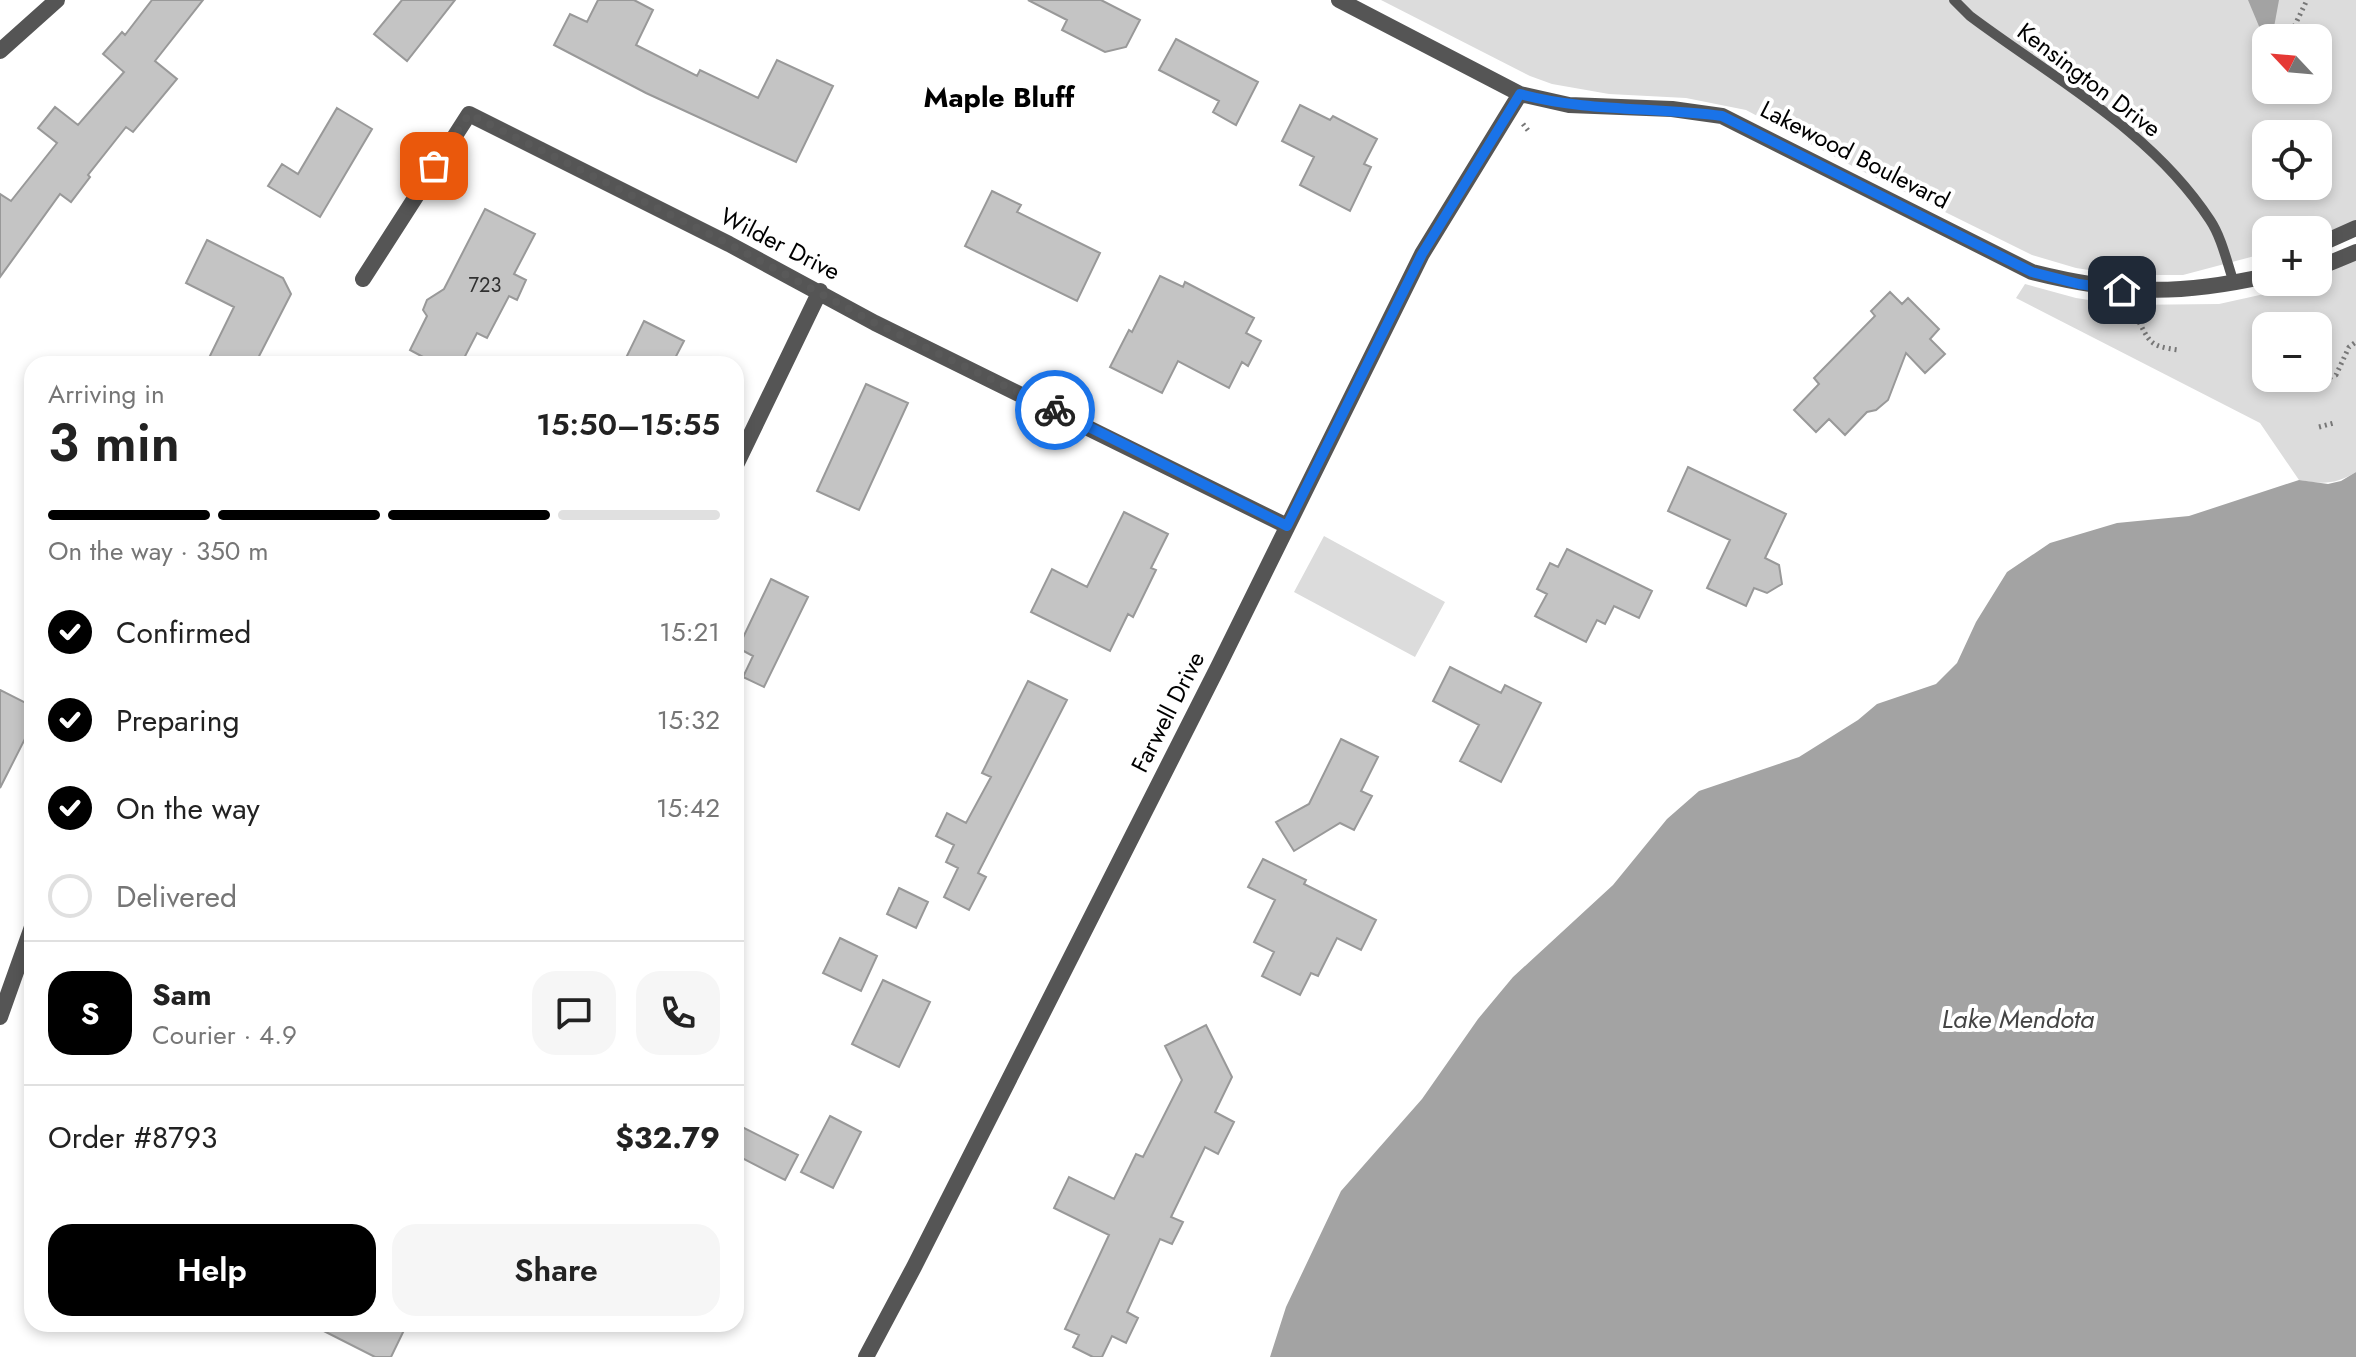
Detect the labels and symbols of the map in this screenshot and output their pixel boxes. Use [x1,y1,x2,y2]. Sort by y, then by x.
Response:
street label: Kensington Drive [2010,14,2169,145]
north arrow [2252,24,2332,104]
district label: Maple Bluff [924,77,1076,118]
street label: Lakewood Boulevard [1755,92,1956,217]
pin [400,132,468,200]
street label: Wilder Drive [714,198,846,289]
pin [2088,256,2156,324]
house number: 723 [469,271,501,300]
courier [1015,370,1095,450]
street label: Farwell Drive [1122,645,1213,778]
water label: Lake Mendota [1942,1000,2095,1038]

